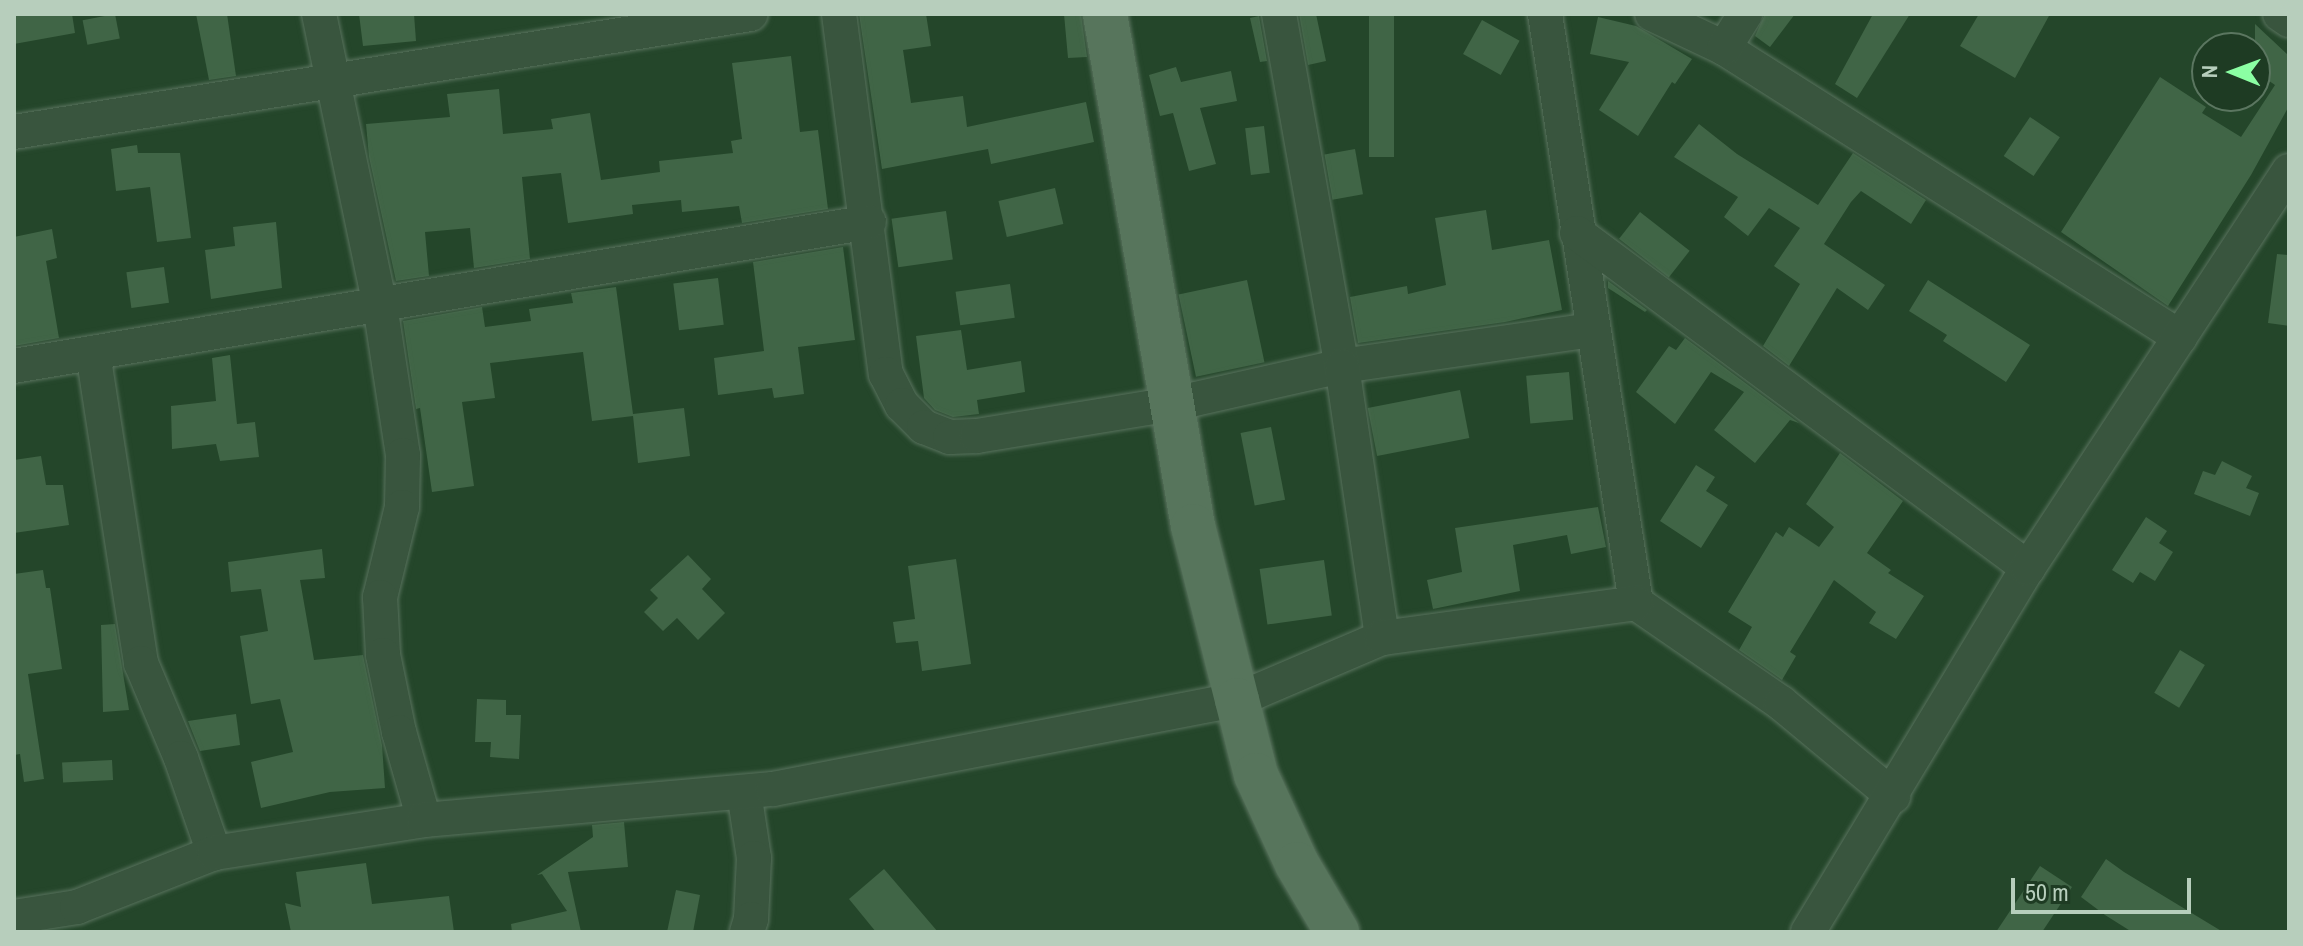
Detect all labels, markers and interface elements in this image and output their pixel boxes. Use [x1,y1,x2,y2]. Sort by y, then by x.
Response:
north arrow [2191,32,2271,112]
text: N [2194,65,2224,78]
scale bar [2015,862,2195,912]
text: 50 m [2025,876,2069,908]

